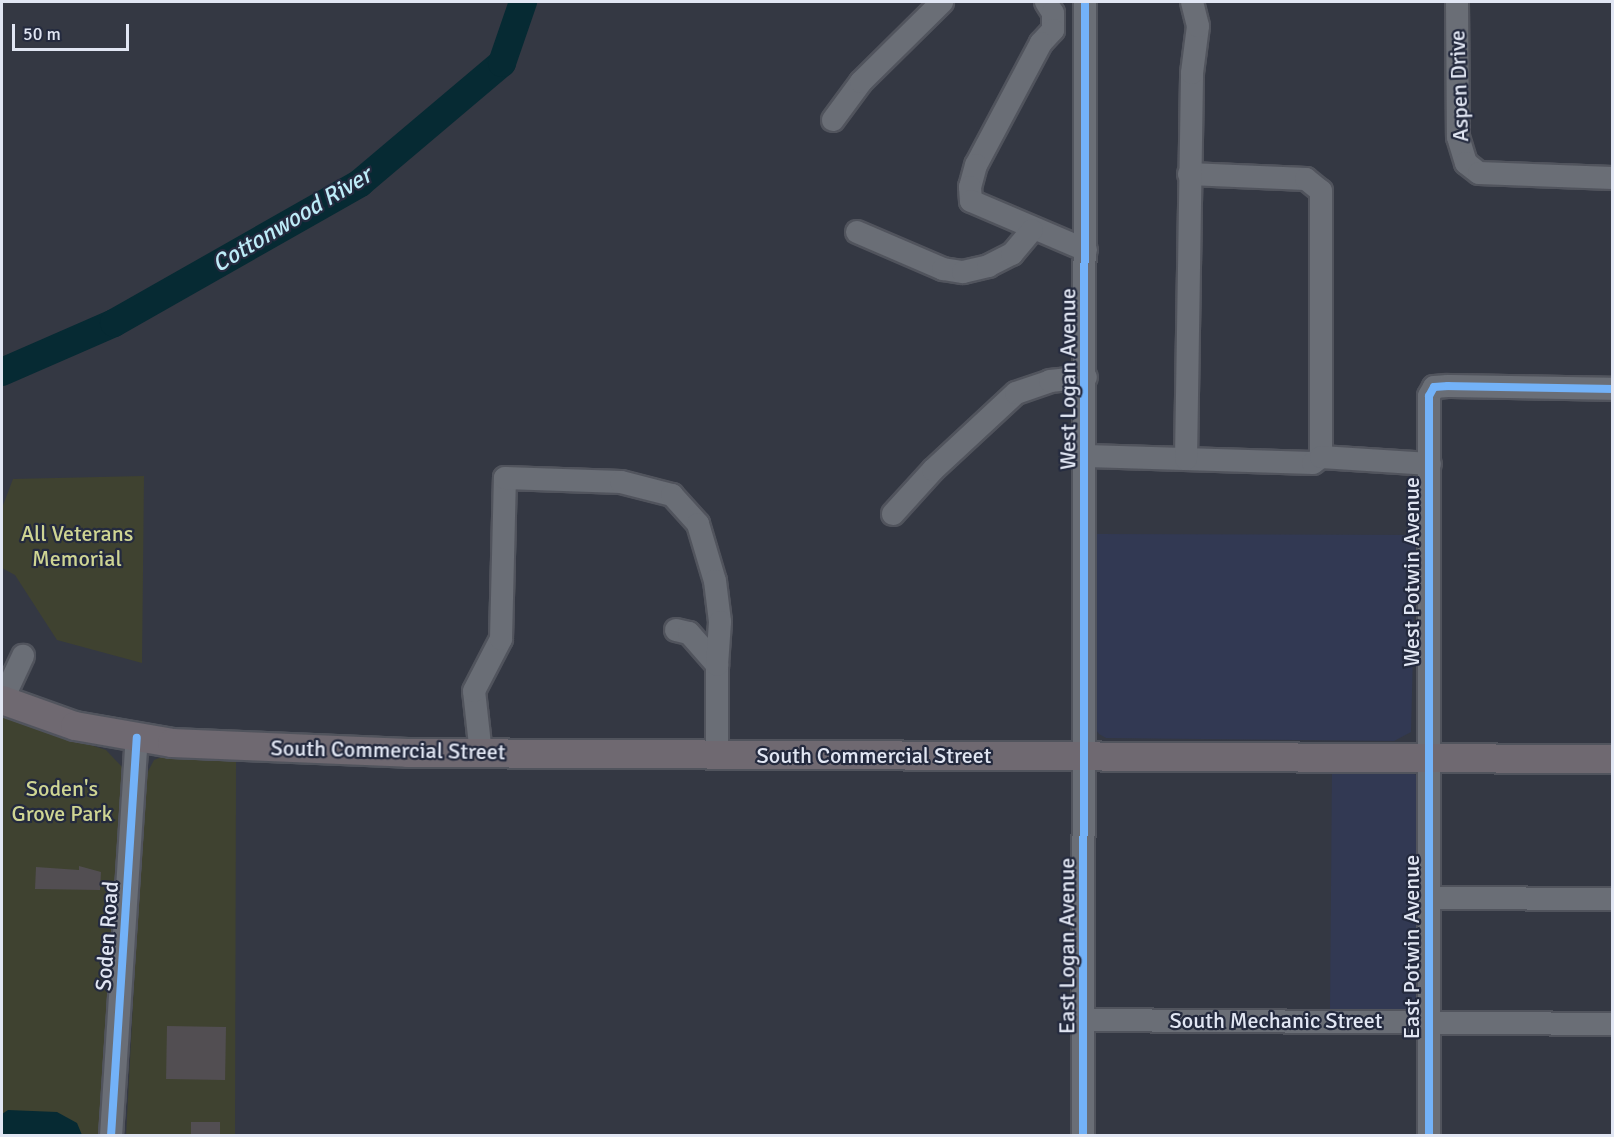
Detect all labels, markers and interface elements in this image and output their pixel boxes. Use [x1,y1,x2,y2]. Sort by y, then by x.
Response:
scale bar [15,12,132,50]
text: 50 m [23,23,61,45]
street label: Aspen Drive [1444,30,1474,142]
water label: Cottonwood River [207,161,377,279]
street label: West Logan Avenue [1055,288,1081,470]
street label: West Potwin Avenue [1399,477,1425,667]
park label: All Veterans Memorial [21,520,133,572]
street label: South Commercial Street [270,735,506,765]
street label: South Commercial Street [757,743,991,769]
park label: Soden's Grove Park [12,775,112,826]
street label: East Potwin Avenue [1399,855,1425,1039]
street label: East Logan Avenue [1054,858,1080,1034]
street label: Soden Road [90,880,124,992]
street label: South Mechanic Street [1170,1008,1382,1034]

